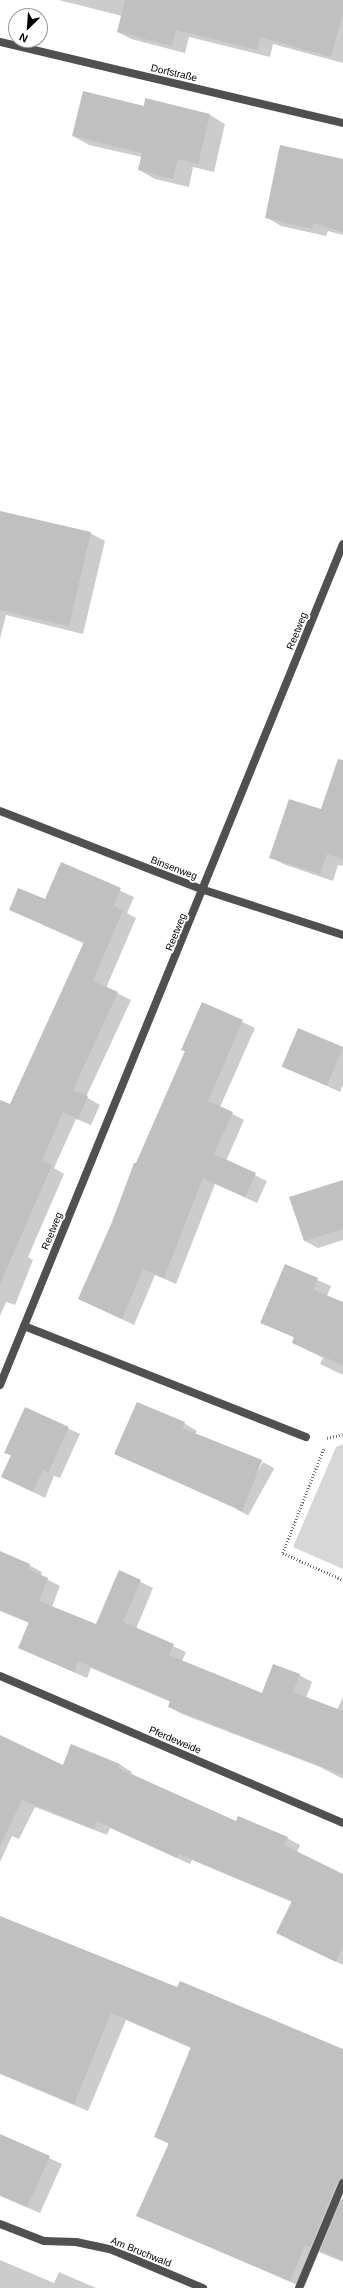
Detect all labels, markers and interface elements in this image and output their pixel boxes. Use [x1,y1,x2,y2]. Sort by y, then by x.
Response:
north arrow [8,8,48,48]
text: N [17,31,29,45]
street label: Dorfstraße [150,62,198,84]
street label: Reetweg [284,610,310,652]
street label: Binsenweg [149,854,199,882]
street label: Reetweg [163,911,189,953]
street label: Reetweg [39,1210,65,1252]
street label: Pferdeweide [147,1724,203,1756]
street label: Am Bruchwald [109,2234,173,2270]

